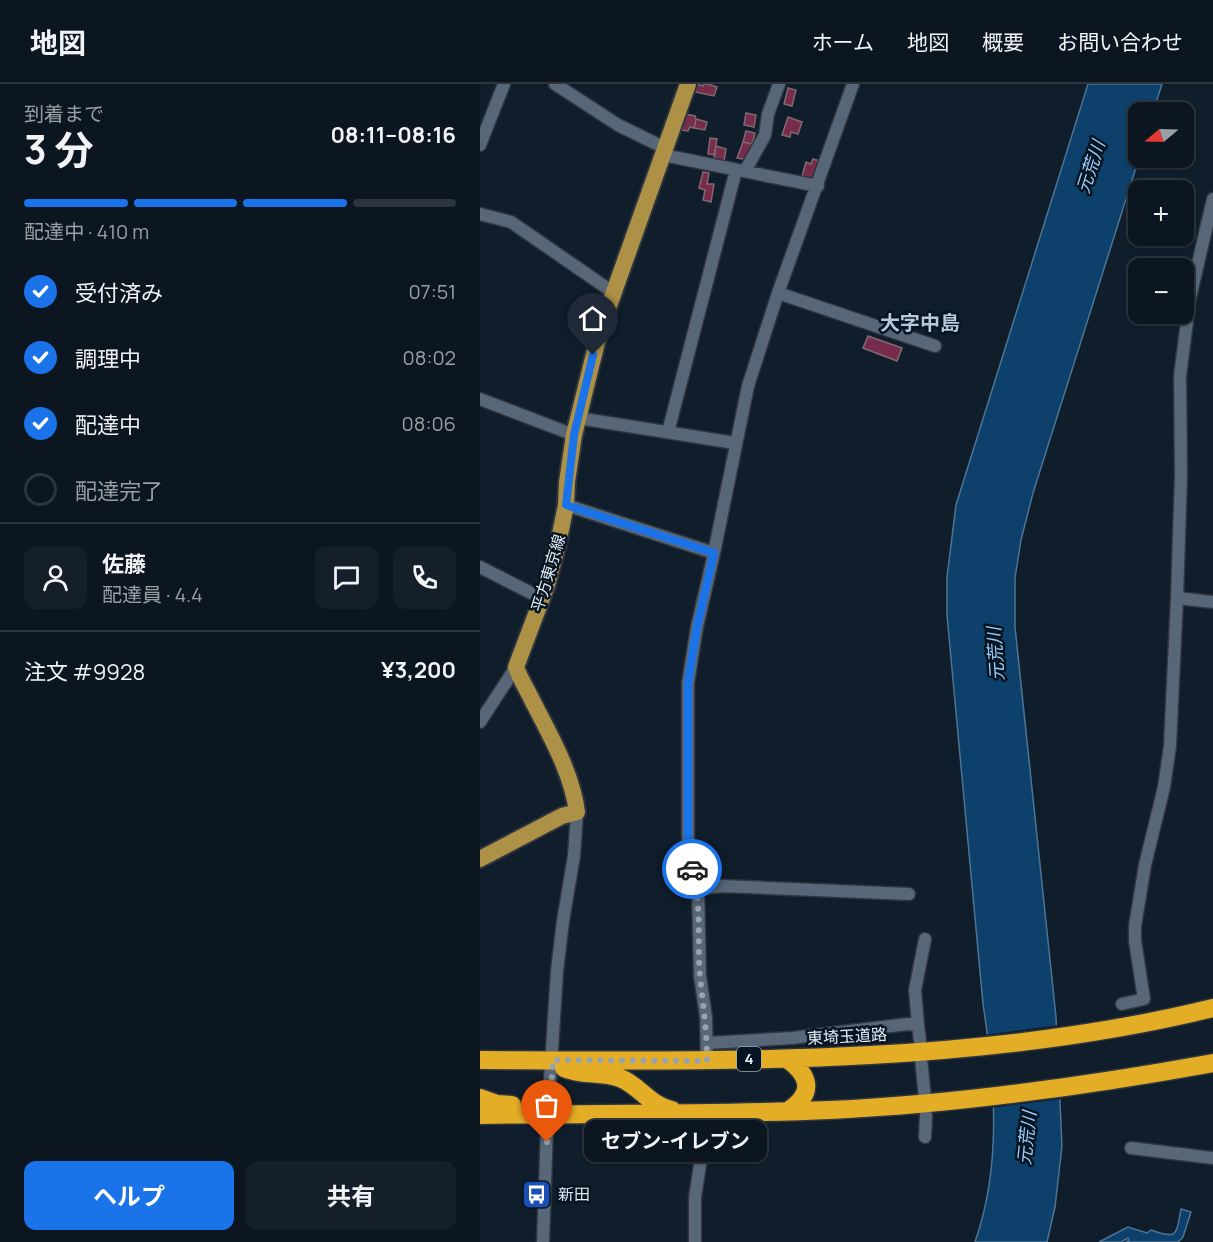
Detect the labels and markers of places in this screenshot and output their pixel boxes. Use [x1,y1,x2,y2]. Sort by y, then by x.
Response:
pin [567,293,618,355]
pin [521,1080,572,1142]
callout: セブン-イレブン [583,1121,766,1163]
bus stop icon: 新田 [521,1178,553,1210]
place label: 新田 [558,1183,590,1205]

